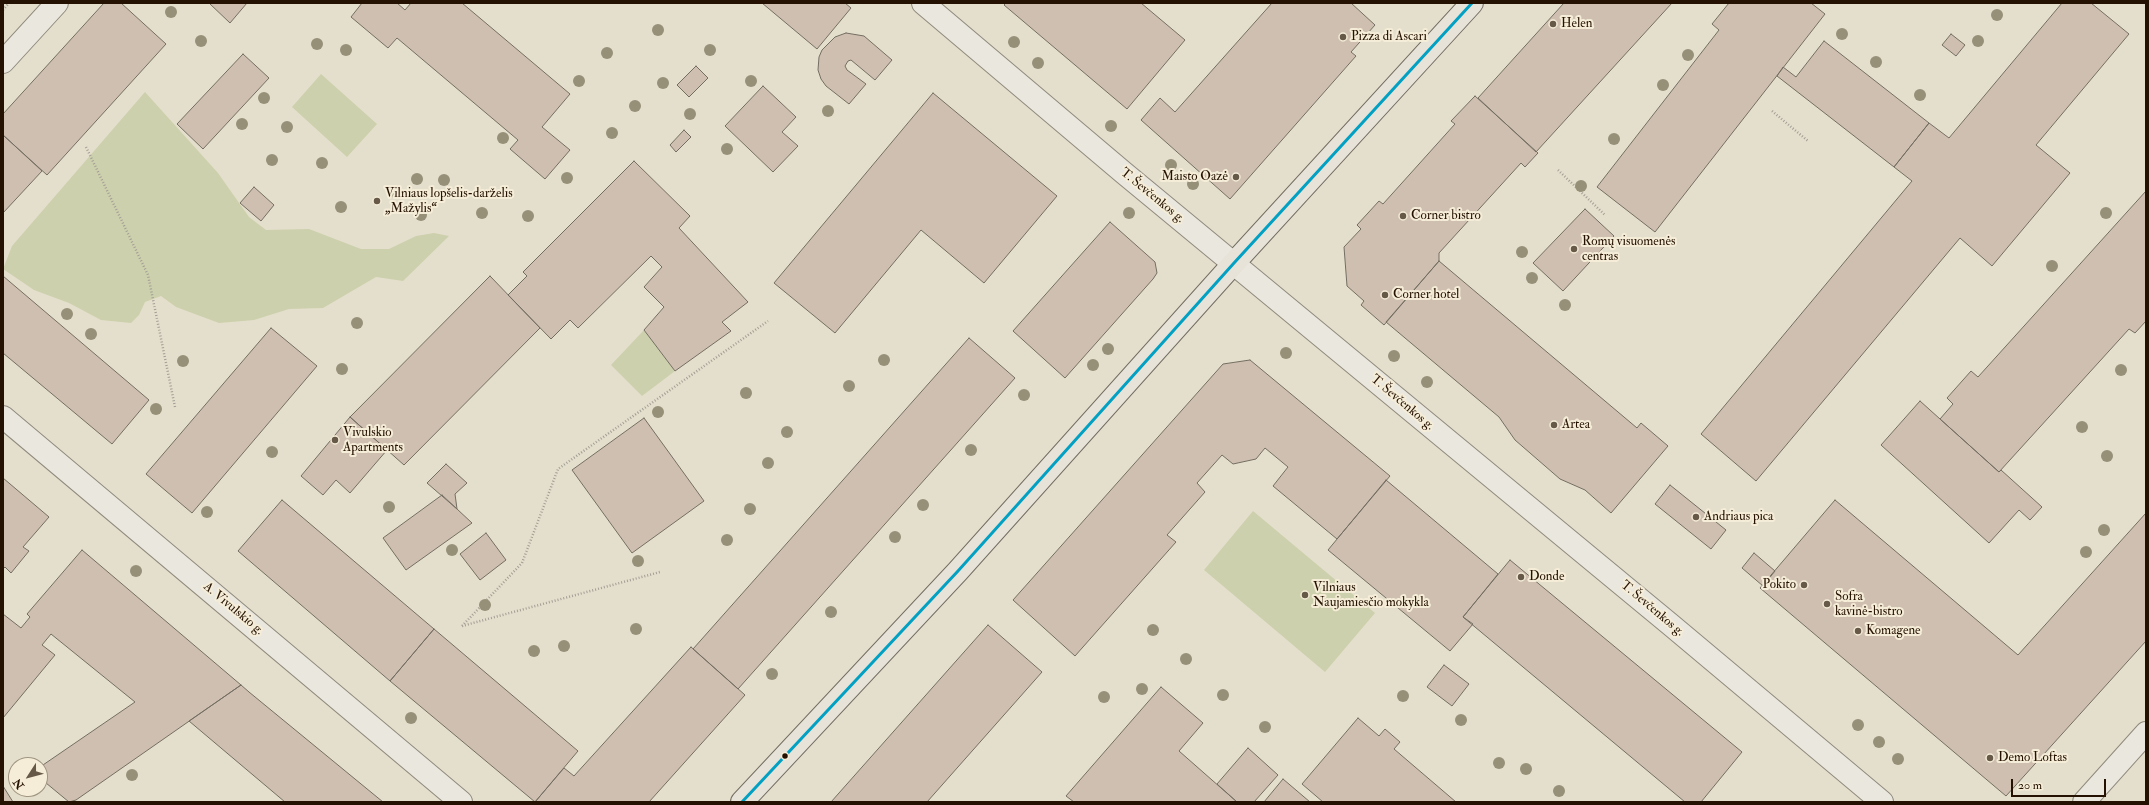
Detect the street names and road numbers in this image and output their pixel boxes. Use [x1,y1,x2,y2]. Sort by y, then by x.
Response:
street label: T. Ševčenkos g. [1117,165,1187,227]
street label: T. Ševčenkos g. [1367,372,1437,434]
street label: T. Ševčenkos g. [1617,578,1687,640]
street label: A. Vivulskio g. [200,579,266,639]

